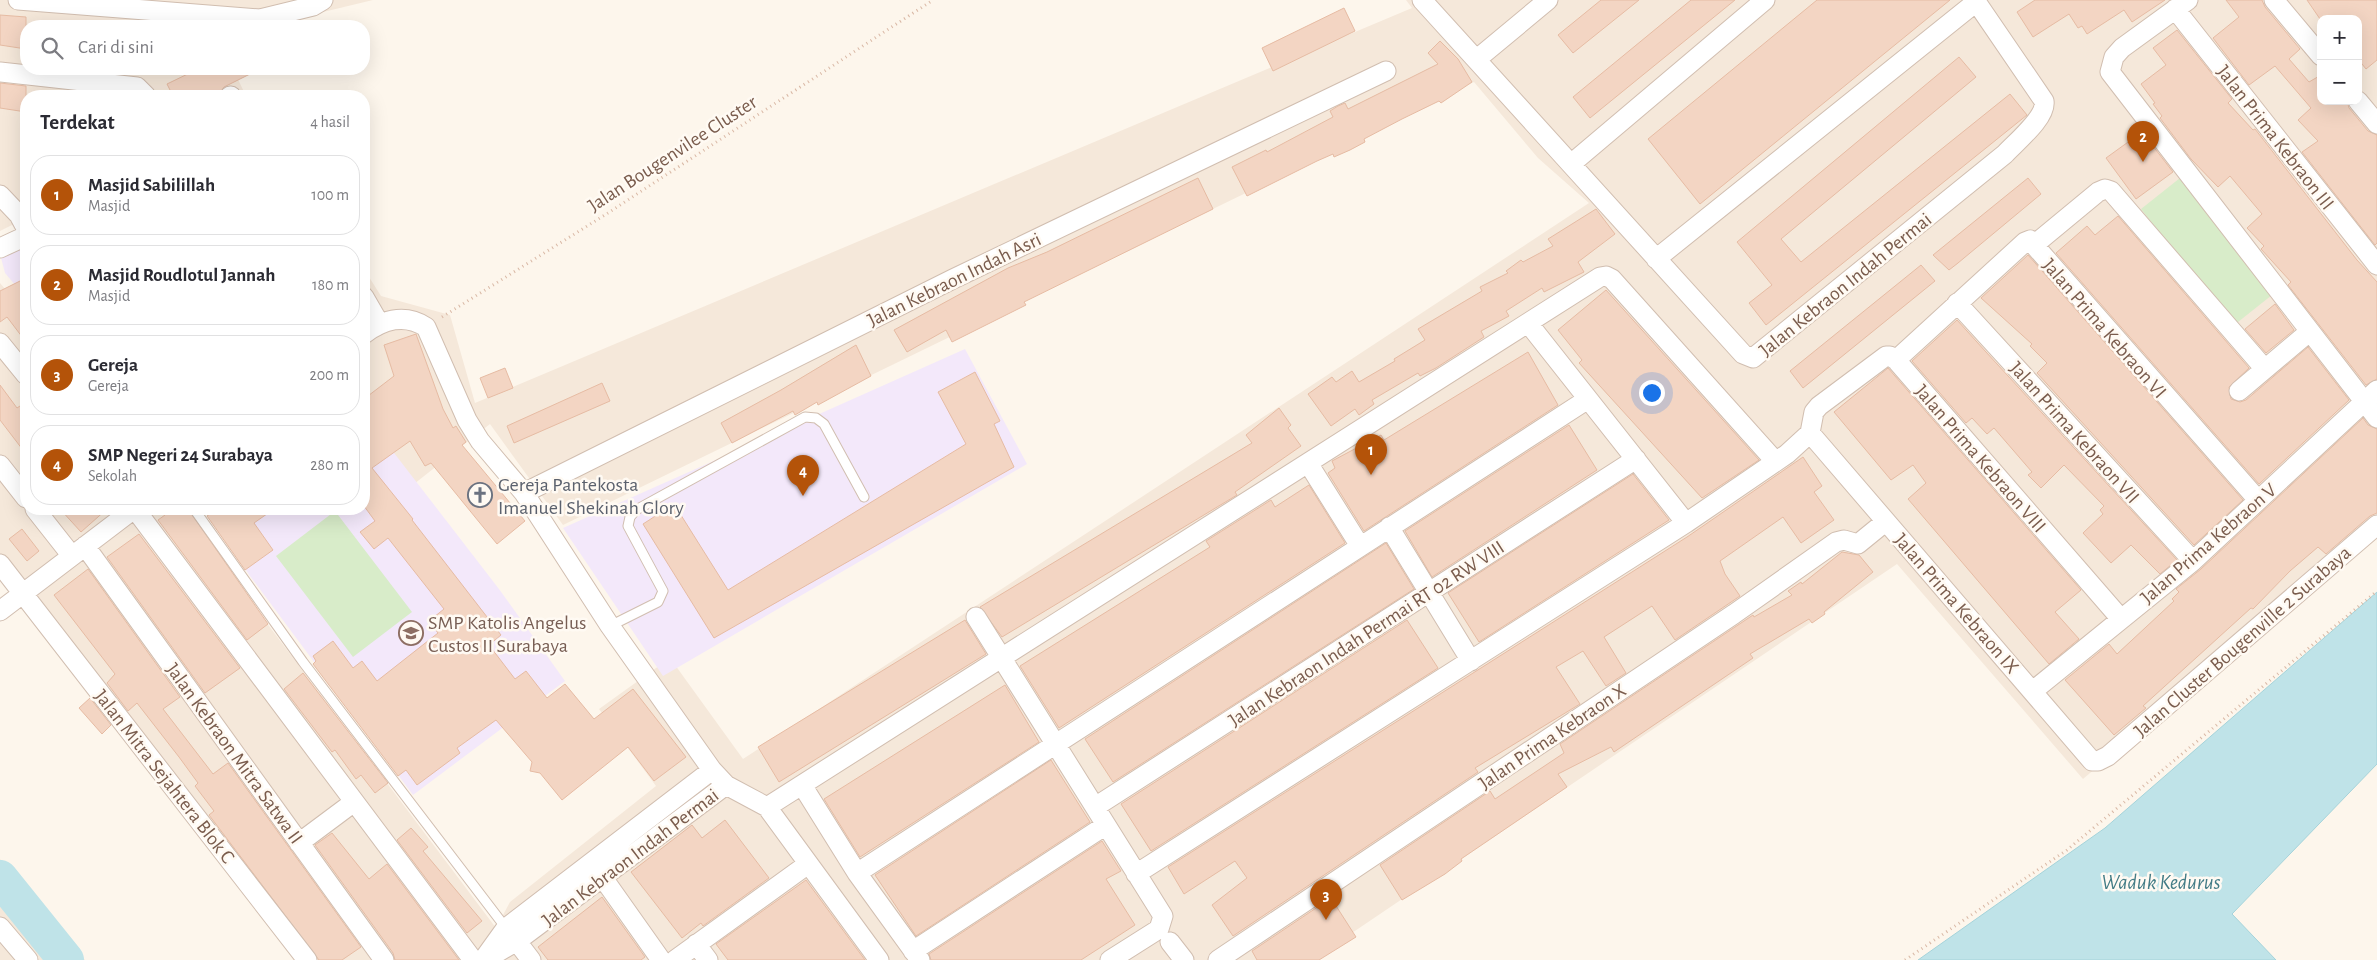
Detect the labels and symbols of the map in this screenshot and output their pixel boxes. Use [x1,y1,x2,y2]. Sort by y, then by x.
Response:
street label: Jalan Prima Kebraon III [2213,62,2338,214]
street label: Jalan Bougenvilee Cluster [585,92,761,216]
pin: 2 [2127,121,2159,162]
street label: Jalan Kebraon Indah Permai [1756,209,1936,360]
street label: Jalan Kebraon Indah Asri [865,229,1044,331]
street label: Jalan Prima Kebraon VI [2038,255,2170,402]
street label: Jalan Prima Kebraon VII [2006,358,2143,507]
your location [1639,380,1665,406]
street label: Jalan Prima Kebraon VIII [1911,381,2050,536]
pin: 1 [1355,434,1387,475]
pin: 4 [787,455,819,496]
place label: Gereja Pantekosta Imanuel Shekinah Glory [498,475,684,518]
street label: Jalan Prima Kebraon V [2137,479,2281,608]
church icon: Gereja Pantekosta Imanuel Shekinah Glory [467,482,493,508]
street label: Jalan Prima Kebraon IX [1890,530,2022,678]
street label: Jalan Kebraon Indah Permai RT 02 RW VIII [1225,537,1508,730]
street label: Jalan Cluster Bougenville 2 Surabaya [2130,542,2355,741]
place label: SMP Katolis Angelus Custos II Surabaya [428,613,586,656]
school or university icon: SMP Katolis Angelus Custos II Surabaya [398,620,424,646]
street label: Jalan Kebraon Mitra Satwa II [162,660,306,848]
street label: Jalan Prima Kebraon X [1475,680,1630,793]
street label: Jalan Mitra Sejahtera Blok C [90,686,238,867]
street label: Jalan Kebraon Indah Permai [539,785,723,931]
water label: Waduk Kedurus [2102,872,2221,893]
pin: 3 [1310,879,1342,920]

